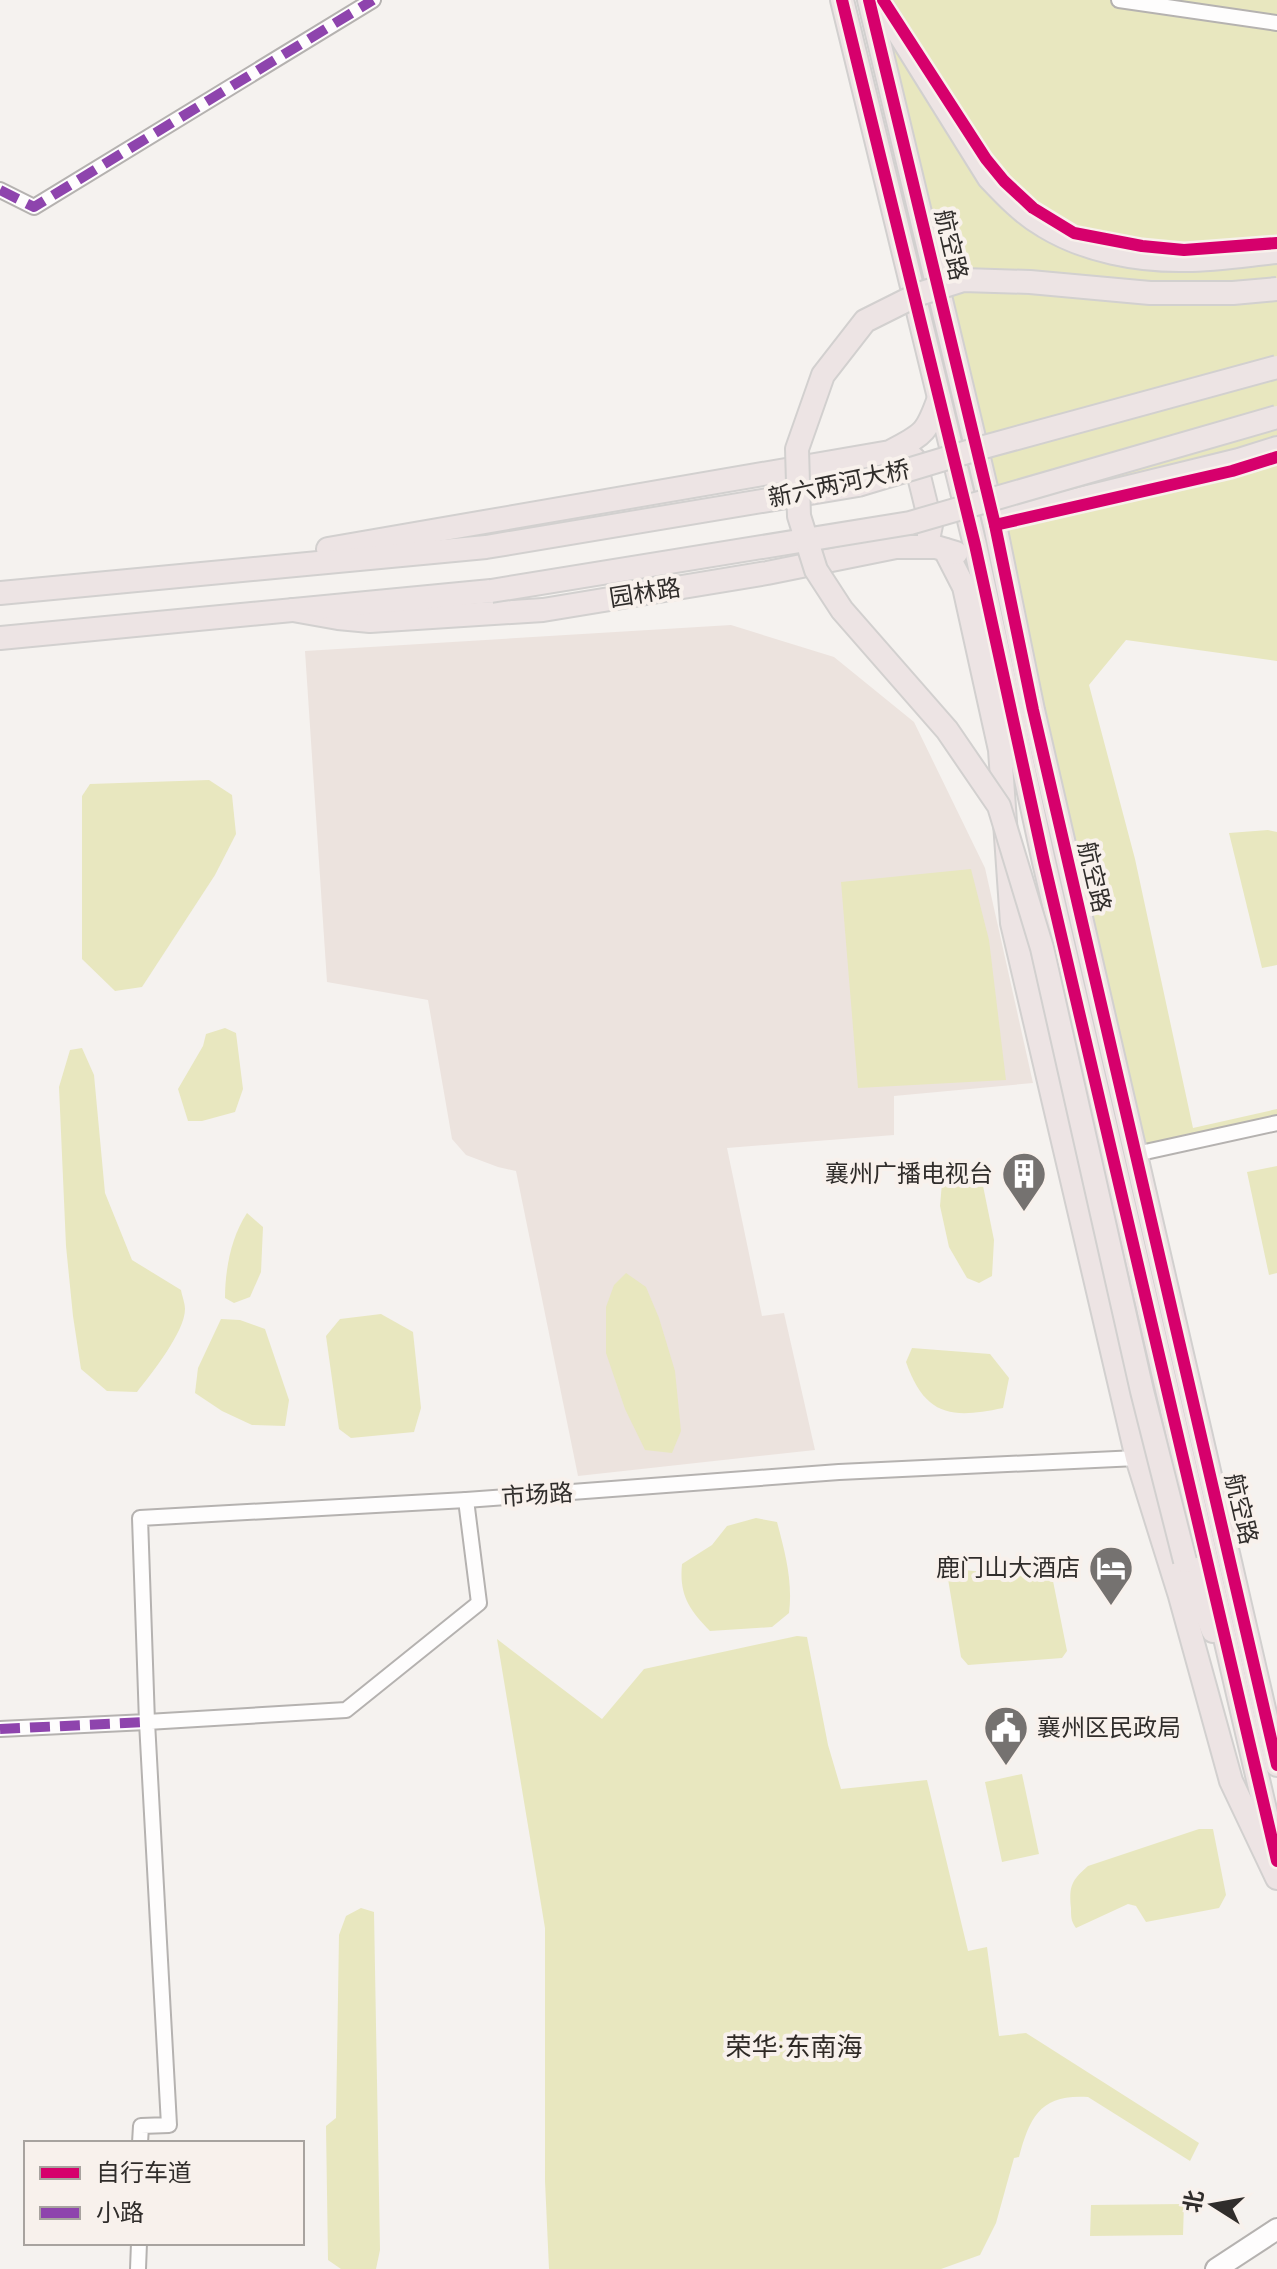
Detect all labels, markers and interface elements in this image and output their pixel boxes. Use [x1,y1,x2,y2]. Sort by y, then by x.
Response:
street label: 航空路 [929,207,973,283]
street label: 新六两河大桥 [766,455,912,513]
street label: 园林路 [607,574,683,612]
street label: 航空路 [1072,839,1116,915]
building icon: 襄州广播电视台 [1000,1150,1048,1213]
place label: 襄州广播电视台 [825,1160,993,1188]
street label: 航空路 [1219,1471,1263,1547]
street label: 市场路 [500,1479,574,1511]
hotel icon: 鹿门山大酒店 [1087,1544,1135,1607]
place label: 鹿门山大酒店 [936,1554,1080,1582]
public building icon: 襄州区民政局 [982,1704,1030,1767]
place label: 襄州区民政局 [1037,1714,1181,1742]
district label: 荣华·东南海 [726,2032,862,2062]
legend [24,2141,304,2245]
text: 自行车道 [96,2159,192,2187]
north arrow [1173,2165,1253,2245]
text: 北 [1179,2188,1208,2214]
text: 小路 [96,2199,144,2227]

